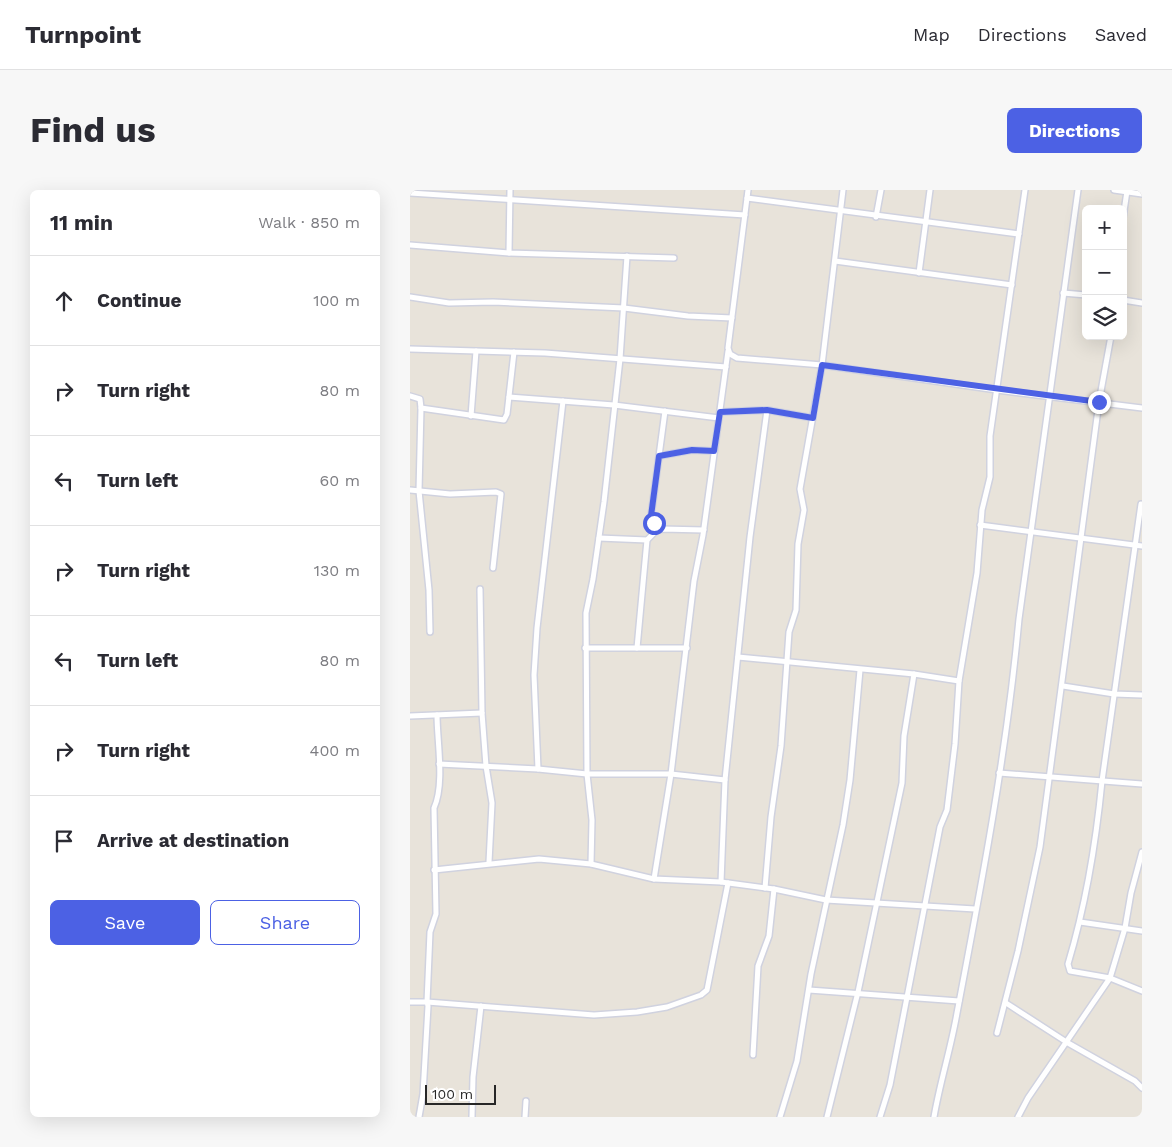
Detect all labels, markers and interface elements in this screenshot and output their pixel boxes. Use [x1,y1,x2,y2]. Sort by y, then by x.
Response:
text: Turnpoint [25,21,141,49]
text: Map [913,24,950,45]
text: Directions [978,24,1067,45]
text: Saved [1095,24,1147,45]
button: Directions [1007,108,1142,153]
text: Find us [30,109,156,151]
map controls [1082,205,1127,340]
button: + [1082,205,1127,250]
text: 11 min [50,210,113,235]
text: Walk · 850 m [258,213,360,232]
button: − [1082,250,1127,295]
icon: ahead [50,287,78,315]
text: Continue [97,289,181,312]
text: 100 m [313,291,360,310]
button: layers [1082,295,1127,340]
icon: right [50,377,78,405]
text: Turn right [97,379,190,402]
text: 80 m [319,381,360,400]
route end [1088,391,1111,414]
icon: left [50,467,78,495]
text: Turn left [97,469,178,492]
text: 60 m [320,471,360,490]
route start [643,512,666,535]
icon: right [50,557,78,585]
text: Turn right [97,559,190,582]
text: 130 m [314,561,360,580]
icon: left [50,647,78,675]
text: Turn left [97,649,178,672]
text: 80 m [319,651,360,670]
icon: right [50,737,78,765]
text: Turn right [97,739,190,762]
text: 400 m [310,741,360,760]
icon: arrive [50,827,78,855]
text: Arrive at destination [97,829,289,852]
button: Save [50,900,200,945]
button: Share [210,900,360,945]
scale bar [425,1082,496,1105]
text: 100 m [432,1086,473,1102]

